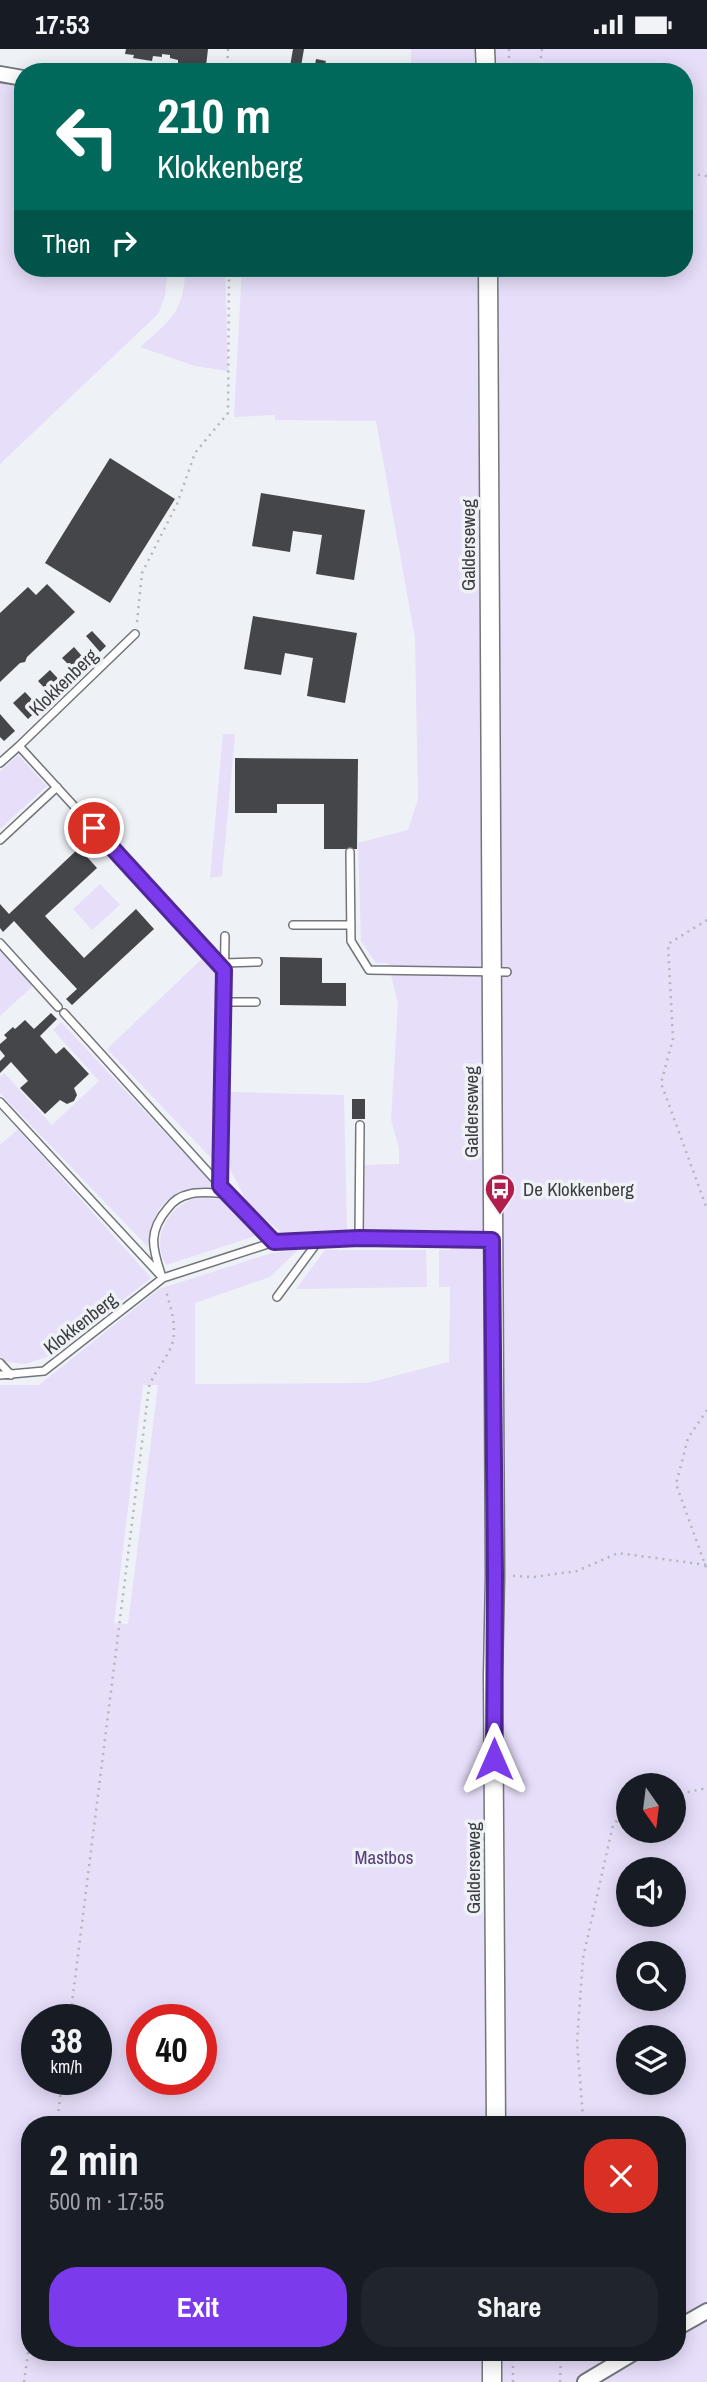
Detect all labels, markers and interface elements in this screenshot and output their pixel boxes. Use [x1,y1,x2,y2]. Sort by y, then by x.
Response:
text: 17:53 [35,7,90,42]
text: 210 m [157,82,271,148]
icon: left [42,91,133,182]
text: Klokkenberg [157,145,303,188]
icon: right [105,224,143,262]
text: Then [42,226,91,261]
street label: Galderseweg [455,499,481,591]
street label: Klokkenberg [23,642,103,721]
pin [64,798,124,858]
icon: arrive [75,809,113,847]
street label: Galderseweg [458,1066,484,1158]
bus stop icon: De Klokkenberg [483,1172,517,1216]
place label: De Klokkenberg [523,1176,634,1202]
street label: Klokkenberg [38,1286,122,1360]
position arrow [457,1722,531,1796]
north arrow [616,1773,686,1843]
map controls [616,1773,686,2095]
street label: Galderseweg [460,1822,486,1914]
park label: Mastbos [355,1844,414,1870]
button: sound [616,1857,686,1927]
button: search [616,1941,686,2011]
speed limit sign: 40 [126,2004,217,2095]
text: 38 [51,2017,82,2064]
button: layers [616,2025,686,2095]
text: km/h [51,2054,83,2079]
text: 2 min [49,2132,139,2188]
button: close [584,2139,658,2213]
text: 500 m · 17:55 [49,2186,164,2217]
button: Exit [49,2267,347,2347]
button: Share [361,2267,658,2347]

